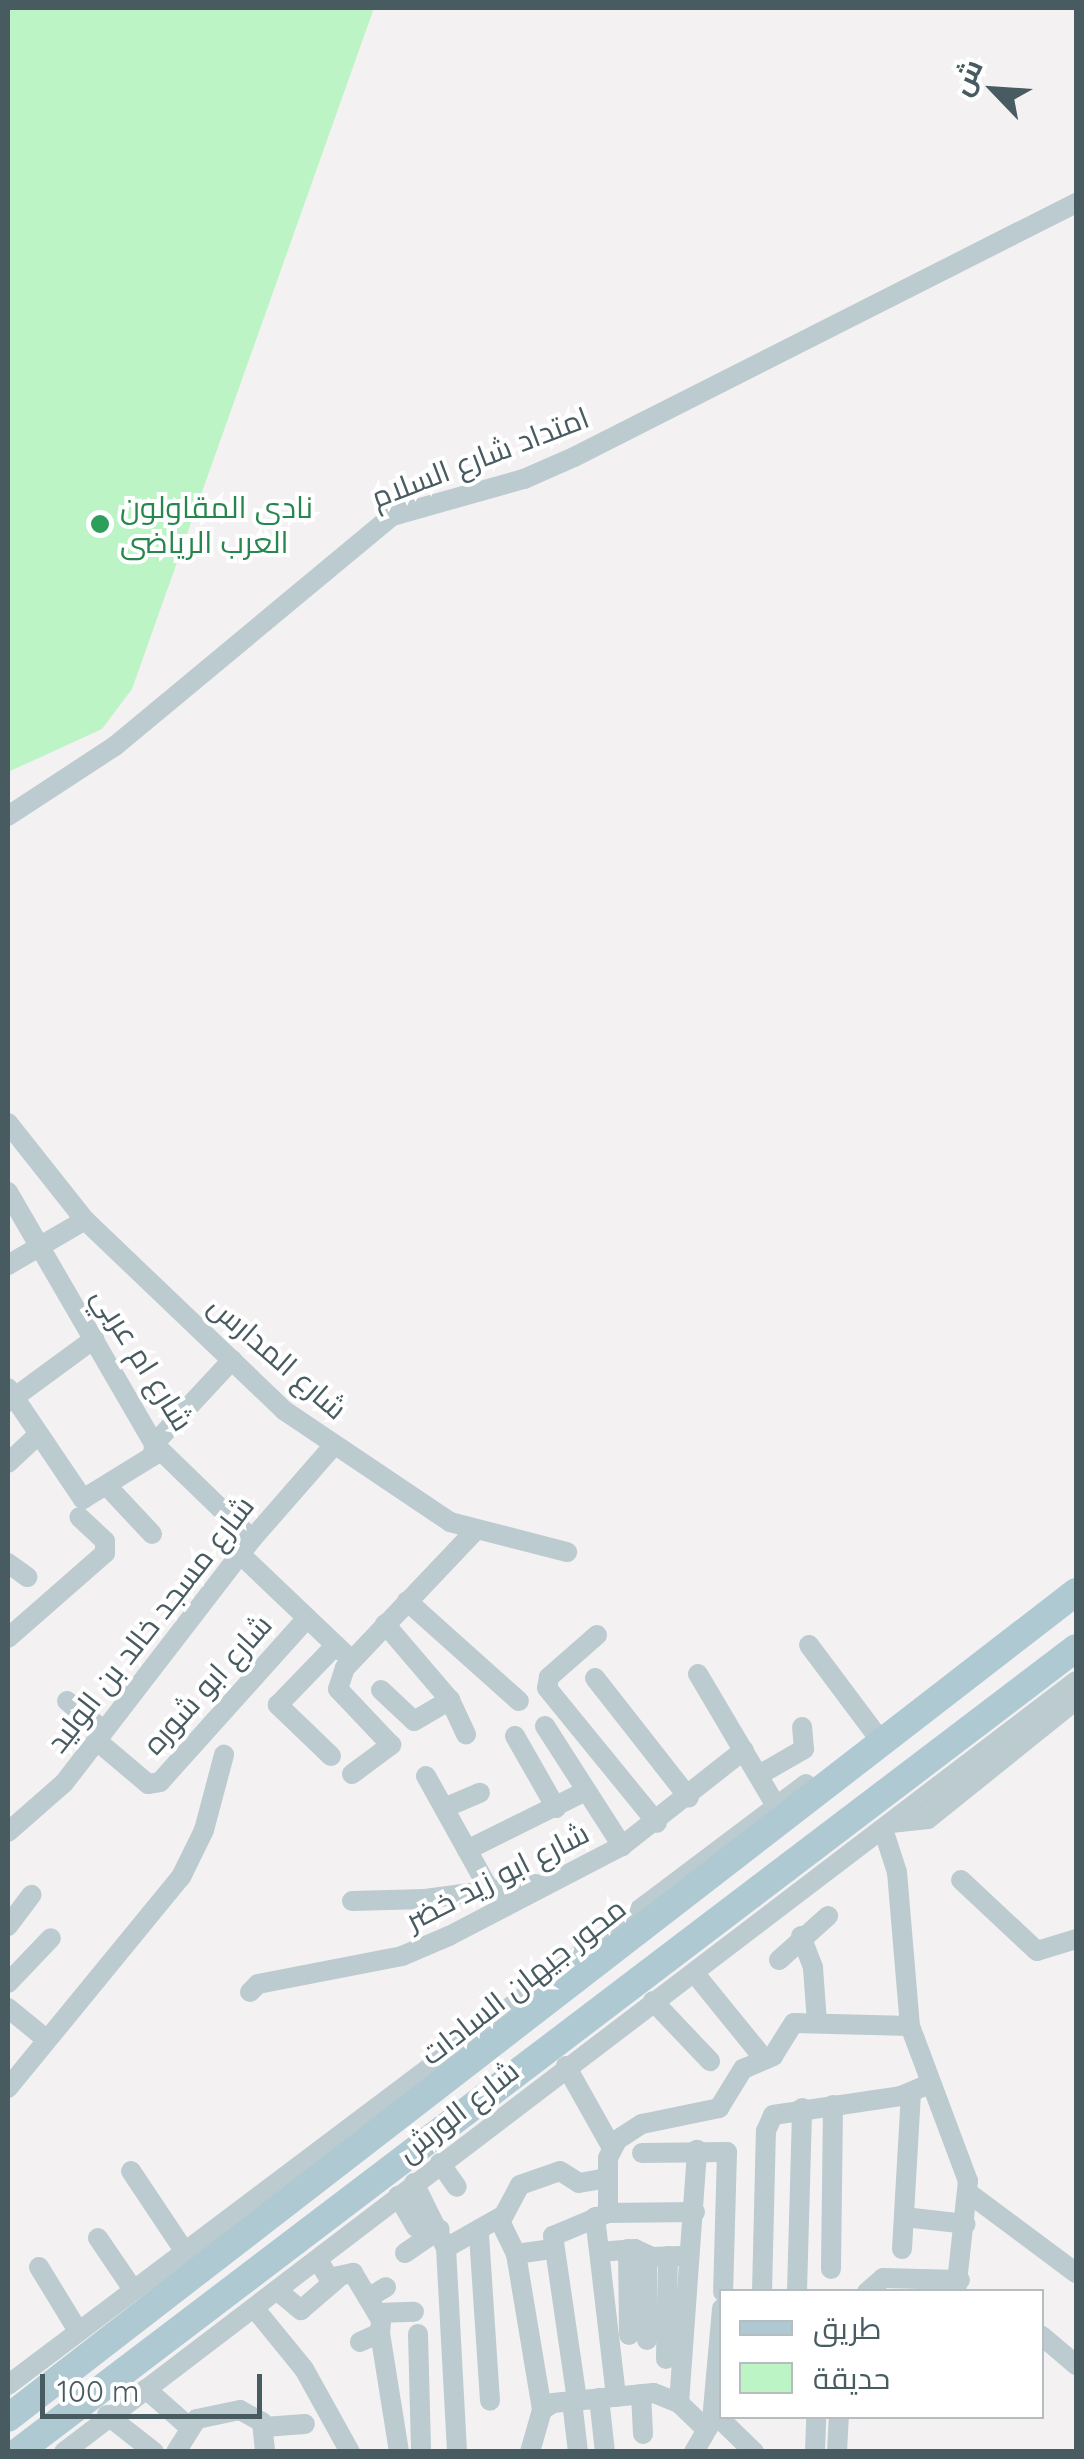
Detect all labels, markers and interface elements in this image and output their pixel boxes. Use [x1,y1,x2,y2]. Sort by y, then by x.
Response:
north arrow [944,40,1044,140]
text: ش [943,53,990,101]
street label: امتداد شارع السلام [366,399,594,515]
place label: نادى المقاولون العرب الرياضى [120,489,313,560]
marker: نادى المقاولون العرب الرياضى [89,513,111,535]
street label: شارع ام عربي [85,1281,201,1437]
street label: شارع المدارس [202,1287,354,1427]
street label: شارع مسجد خالد بن الوليد [39,1489,261,1759]
street label: شارع ابو شوره [135,1607,279,1761]
street label: شارع ابو زيد خضر [399,1814,595,1938]
street label: محور جيهان السادات [413,1890,633,2072]
street label: شارع الورش [390,2052,526,2170]
legend [719,2289,1044,2419]
text: طريق [813,2309,882,2347]
scale bar [45,2354,268,2416]
text: حديقة [813,2359,890,2397]
text: 100 m [57,2372,139,2410]

